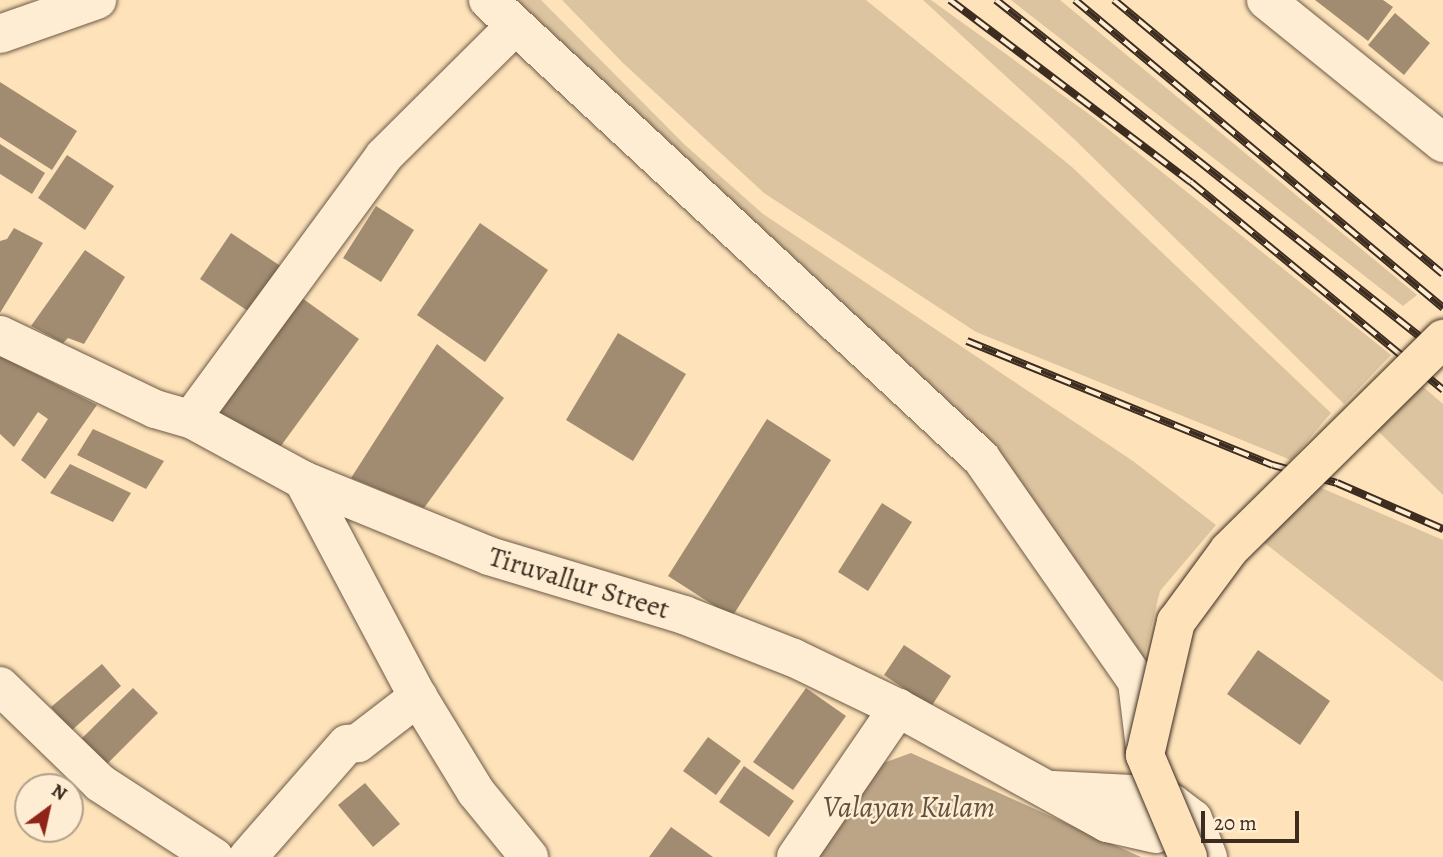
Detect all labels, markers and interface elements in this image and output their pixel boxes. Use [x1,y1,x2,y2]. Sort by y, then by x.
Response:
street label: Tiruvallur Street [485,540,673,626]
north arrow [14,773,84,843]
text: N [46,777,72,807]
water label: Valayan Kulam [823,789,995,825]
scale bar [1205,798,1303,842]
text: 20 m [1214,809,1257,837]

